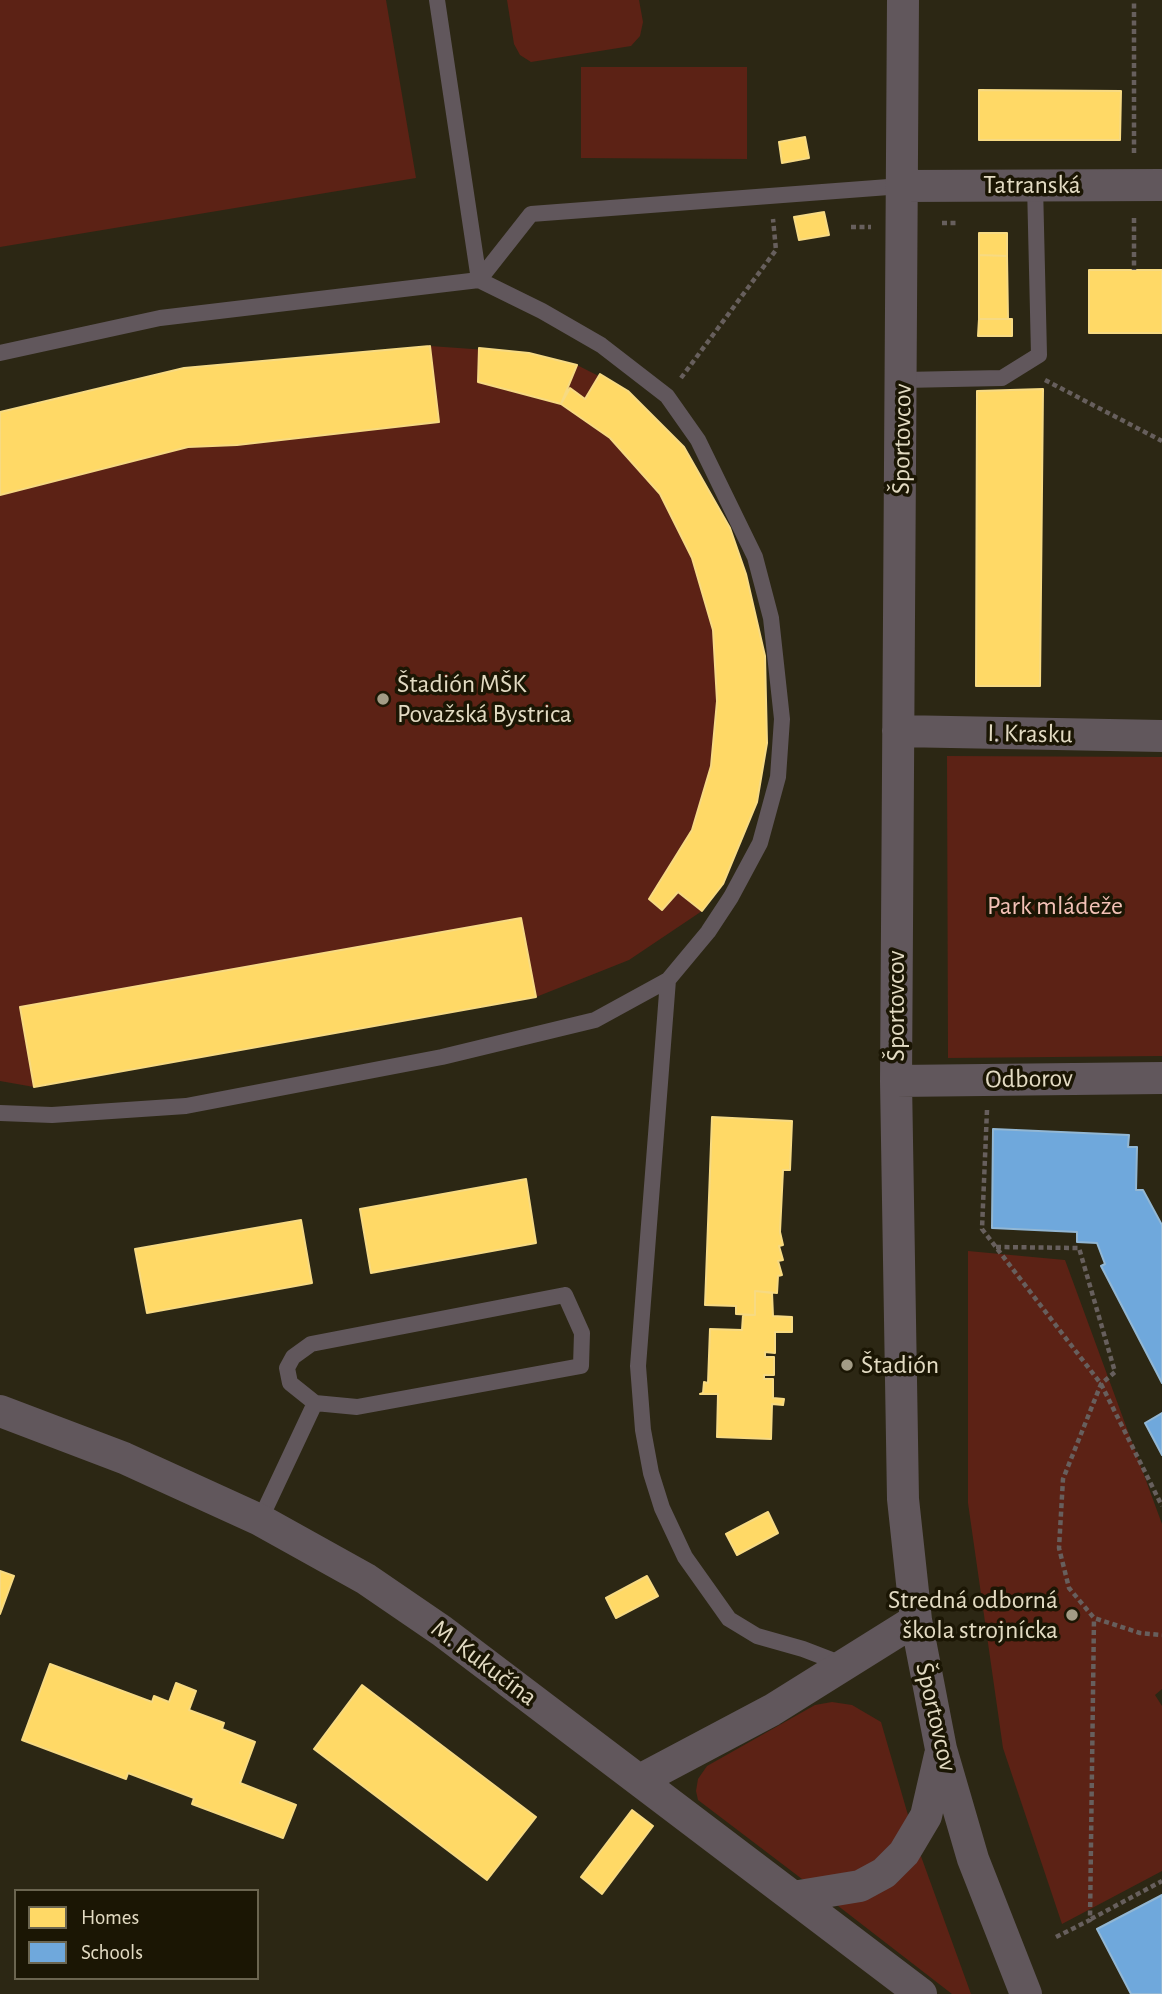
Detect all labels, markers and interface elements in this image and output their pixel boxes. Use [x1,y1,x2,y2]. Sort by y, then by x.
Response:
street label: Tatranská [983,169,1081,201]
street label: Športovcov [885,383,919,495]
place label: Štadión MŠK Považská Bystrica [397,668,572,730]
marker: Štadión MŠK Považská Bystrica [375,691,391,707]
street label: I. Krasku [987,718,1073,750]
park label: Park mládeže [987,890,1123,922]
street label: Športovcov [880,951,912,1061]
street label: Odborov [985,1063,1073,1095]
place label: Štadión [861,1349,939,1381]
marker: Štadión [839,1357,855,1373]
place label: Stredná odborná škola strojnícka [888,1584,1058,1646]
marker: Stredná odborná škola strojnícka [1064,1607,1080,1623]
street label: M. Kukučína [425,1613,543,1713]
street label: Športovcov [908,1660,964,1774]
legend [14,1889,259,1980]
text: Homes [81,1907,139,1928]
text: Schools [81,1942,143,1963]

